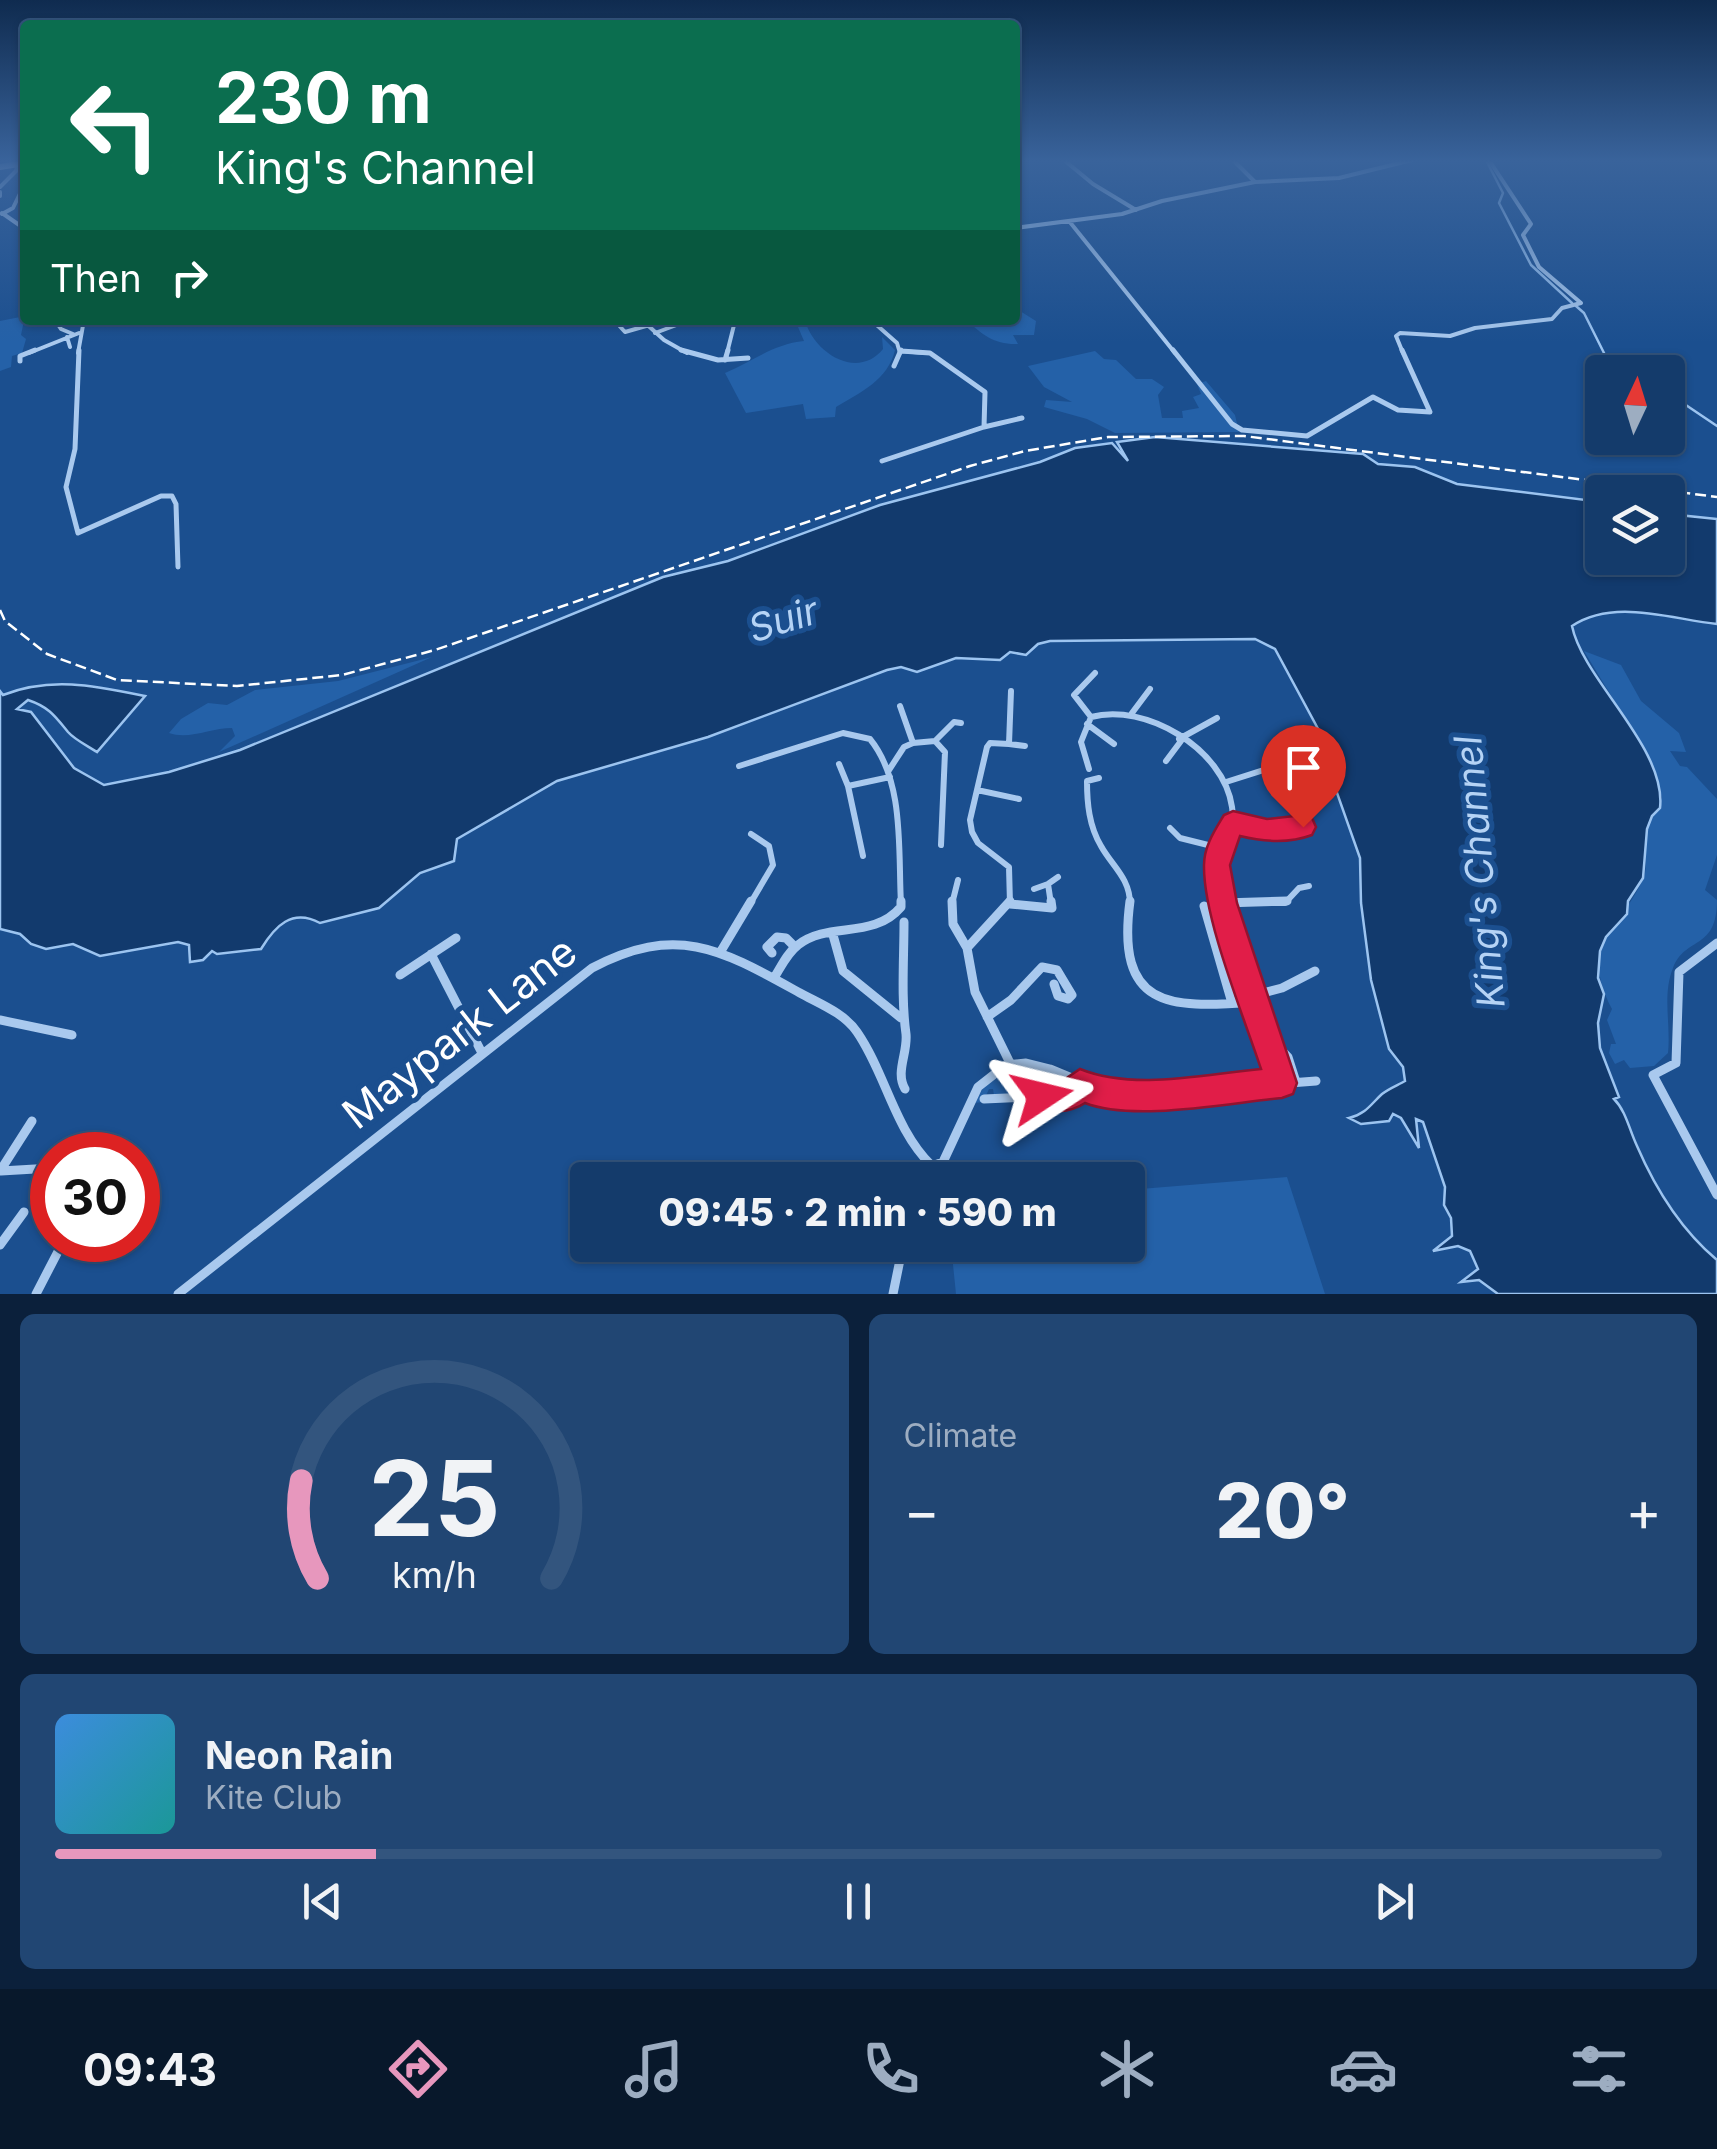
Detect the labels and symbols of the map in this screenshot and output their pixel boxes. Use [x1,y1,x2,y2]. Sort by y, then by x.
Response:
north arrow [1585,355,1685,455]
water label: Suir [743,586,825,651]
pin [1261,725,1346,828]
water label: King's Channel [1444,733,1514,1010]
street label: Maypark Lane [332,925,586,1139]
position arrow [990,1044,1094,1148]
speed limit sign: 30 [30,1132,160,1262]

